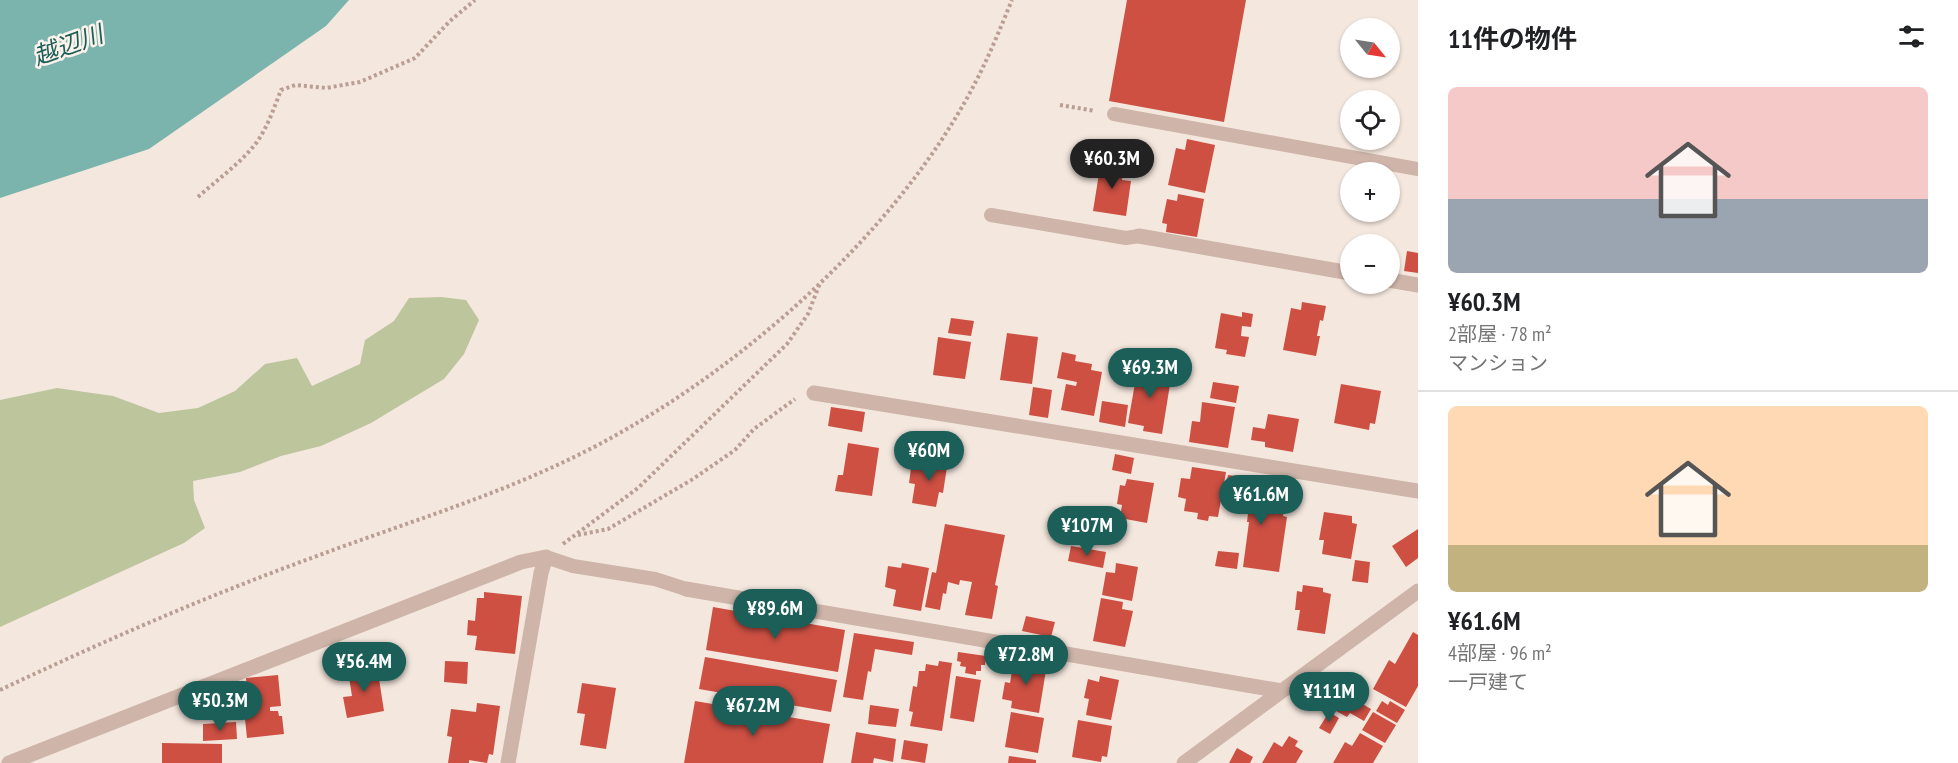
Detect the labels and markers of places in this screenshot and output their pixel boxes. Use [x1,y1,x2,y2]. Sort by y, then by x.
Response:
pin: ¥60.3M [1063,139,1161,190]
pin: ¥69.3M [1101,348,1199,399]
pin: ¥60M [893,431,965,482]
pin: ¥61.6M [1212,475,1310,526]
pin: ¥107M [1045,506,1129,557]
pin: ¥89.6M [726,589,824,640]
pin: ¥72.8M [977,635,1075,686]
pin: ¥56.4M [315,642,413,693]
pin: ¥111M [1287,672,1371,723]
pin: ¥50.3M [171,681,269,732]
pin: ¥67.2M [704,686,802,737]

